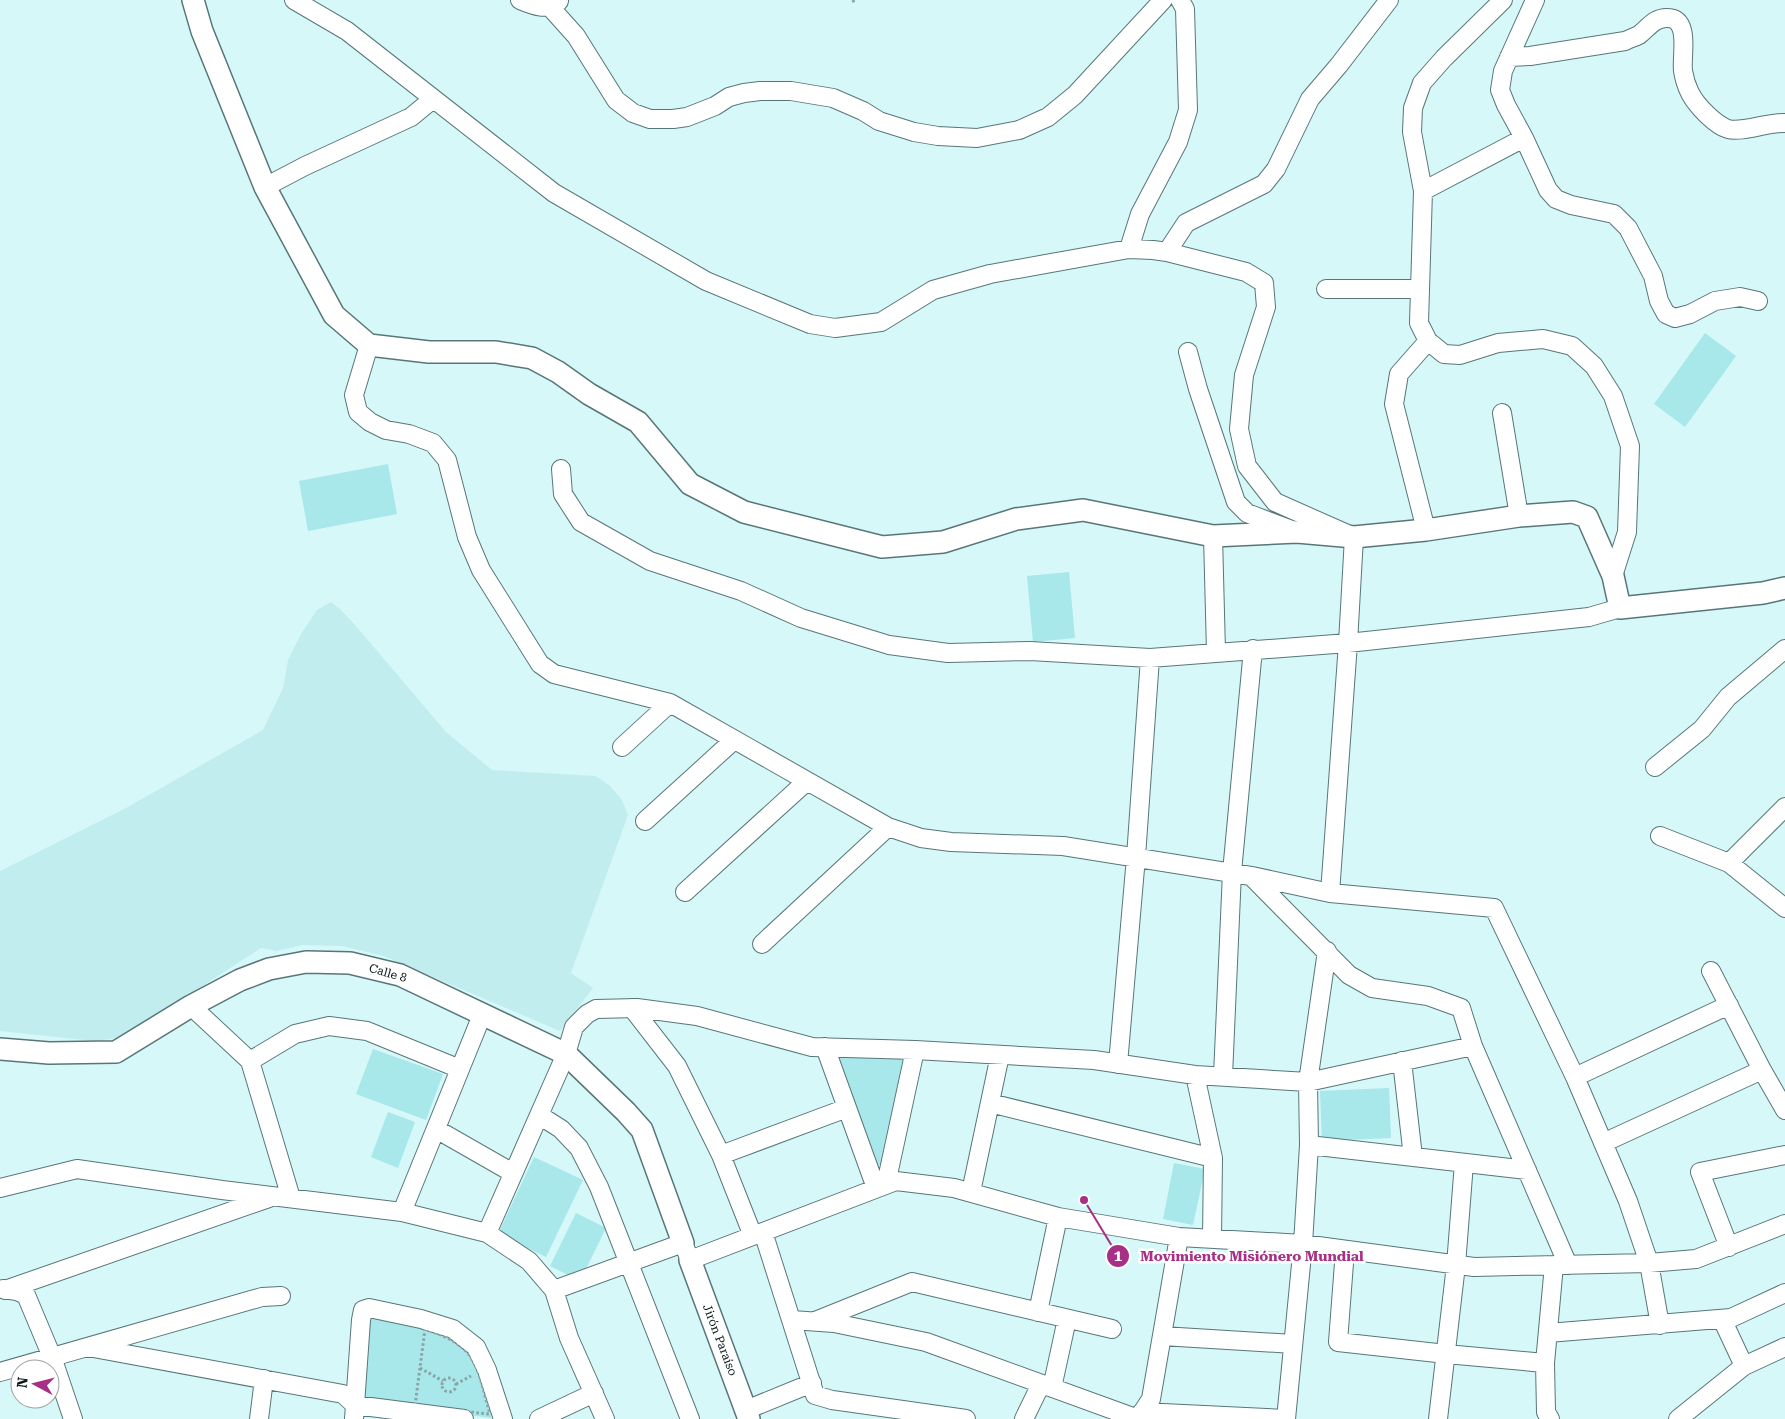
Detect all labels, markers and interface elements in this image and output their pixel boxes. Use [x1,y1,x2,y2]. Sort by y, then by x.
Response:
street label: Calle 8 [367,961,409,985]
callout: Movimiento Misiónero Mundial [1106,1241,1374,1270]
text: 1 [1114,1247,1123,1265]
text: Movimiento Misiónero Mundial [1140,1248,1364,1264]
street label: Jirón Paraíso [700,1302,740,1378]
north arrow [10,1359,60,1409]
text: N [13,1376,31,1389]

